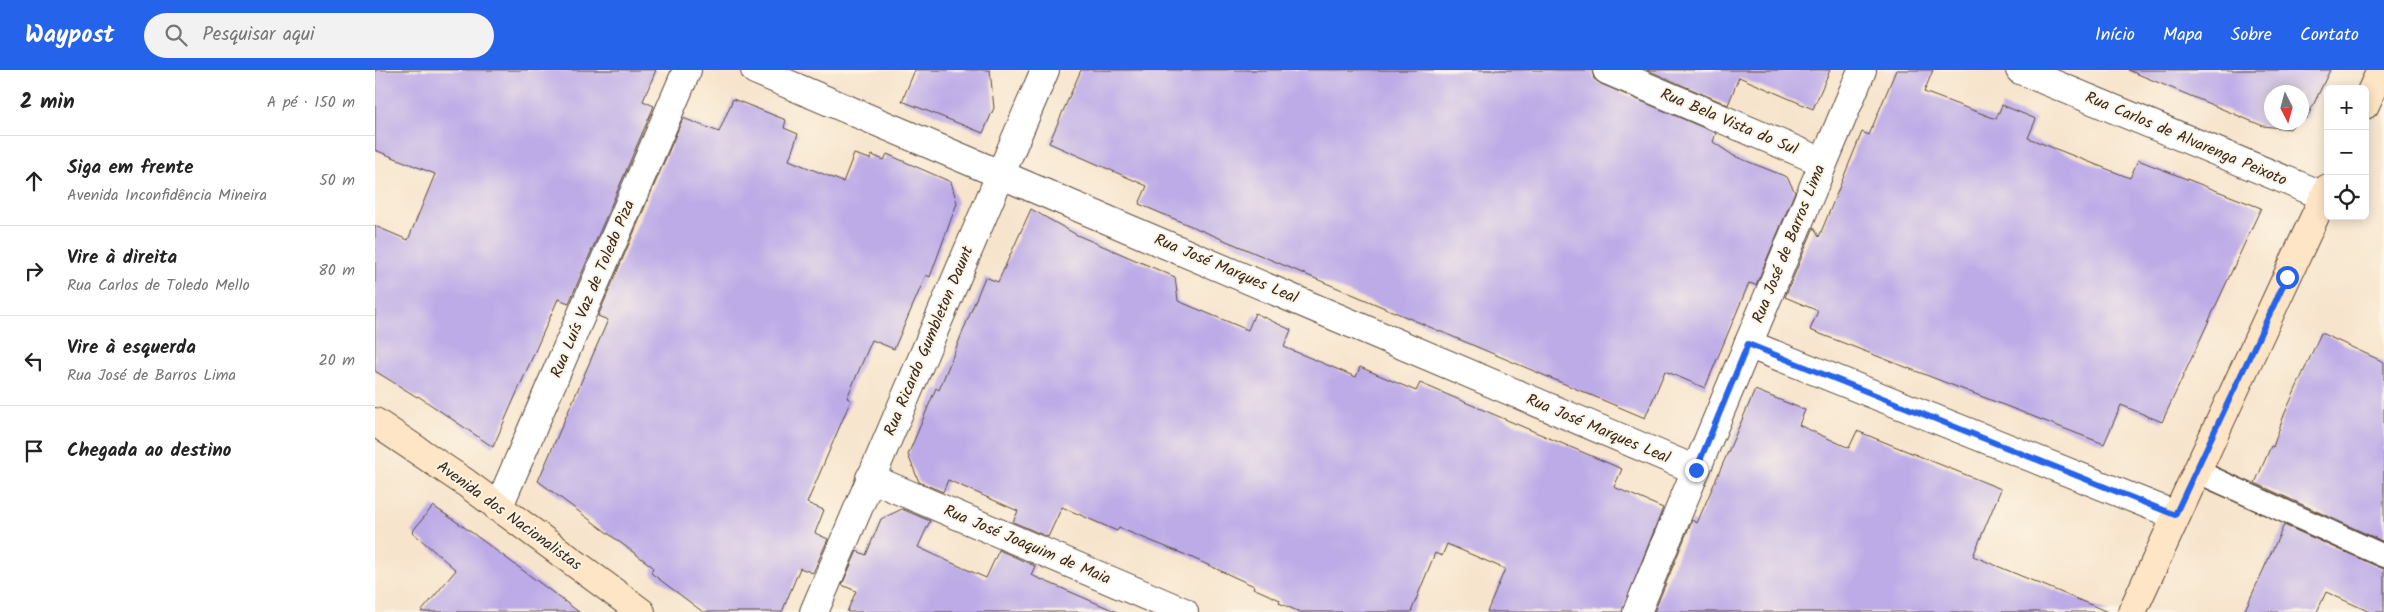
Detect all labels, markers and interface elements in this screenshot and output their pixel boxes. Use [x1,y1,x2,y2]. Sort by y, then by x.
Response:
search box [144,13,494,58]
text: Waypost [25,16,114,55]
text: Pesquisar aqui [202,20,315,50]
icon: search [162,21,190,49]
text: Início [2095,21,2135,50]
text: Mapa [2163,21,2203,50]
text: Sobre [2231,21,2272,50]
text: Contato [2300,21,2359,50]
street label: Rua Bela Vista do Sul [1656,82,1802,162]
street label: Rua Carlos de Alvarenga Peixoto [2081,85,2291,193]
north arrow [2264,85,2309,130]
map controls [2324,85,2369,220]
button: + [2324,85,2369,130]
text: 2 min [20,86,75,119]
text: A pé · 150 m [267,90,355,115]
button: − [2324,130,2369,175]
text: Siga em frente [67,153,194,183]
street label: Rua José de Barros Lima [1746,161,1832,327]
icon: ahead [20,167,48,195]
text: 50 m [319,168,355,193]
button: locate [2324,175,2369,220]
text: Avenida Inconfidência Mineira [67,183,267,208]
street label: Rua Luís Vaz de Toledo Piza [544,196,642,382]
street label: Rua José Marques Leal [1150,227,1302,311]
street label: Rua Ricardo Gumbleton Daunt [878,241,981,440]
text: Vire à direita [67,243,177,273]
icon: right [20,257,48,285]
text: 80 m [318,258,355,283]
route start [2276,266,2299,289]
text: Rua Carlos de Toledo Mello [67,273,250,298]
text: Vire à esquerda [67,333,196,363]
icon: left [20,347,48,375]
text: 20 m [319,348,355,373]
text: Rua José de Barros Lima [67,363,236,388]
street label: Rua José Marques Leal [1522,387,1674,471]
text: Chegada ao destino [67,436,232,466]
icon: arrive [20,437,48,465]
street label: Avenida dos Nacionalistas [431,455,587,577]
route end [1685,459,1708,482]
street label: Rua José Joaquim de Maia [940,498,1114,592]

